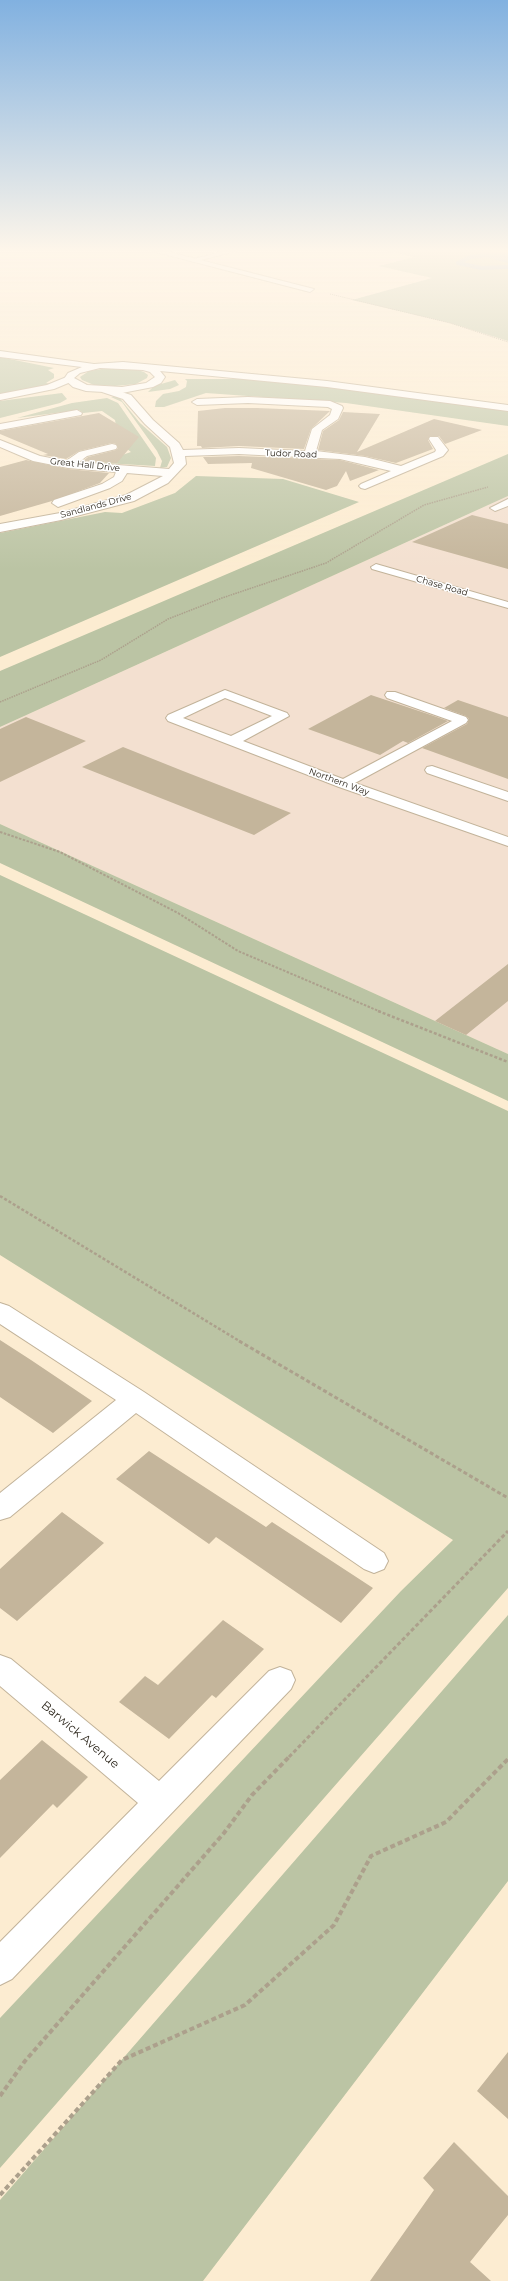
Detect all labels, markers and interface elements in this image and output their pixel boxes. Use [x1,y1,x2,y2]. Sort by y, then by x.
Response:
street label: Tudor Road [265,448,317,460]
street label: Great Hall Drive [49,456,121,474]
street label: Sandlands Drive [59,491,133,521]
street label: Chase Road [415,573,469,599]
street label: Northern Way [307,766,371,798]
street label: Barwick Avenue [38,1698,122,1772]

